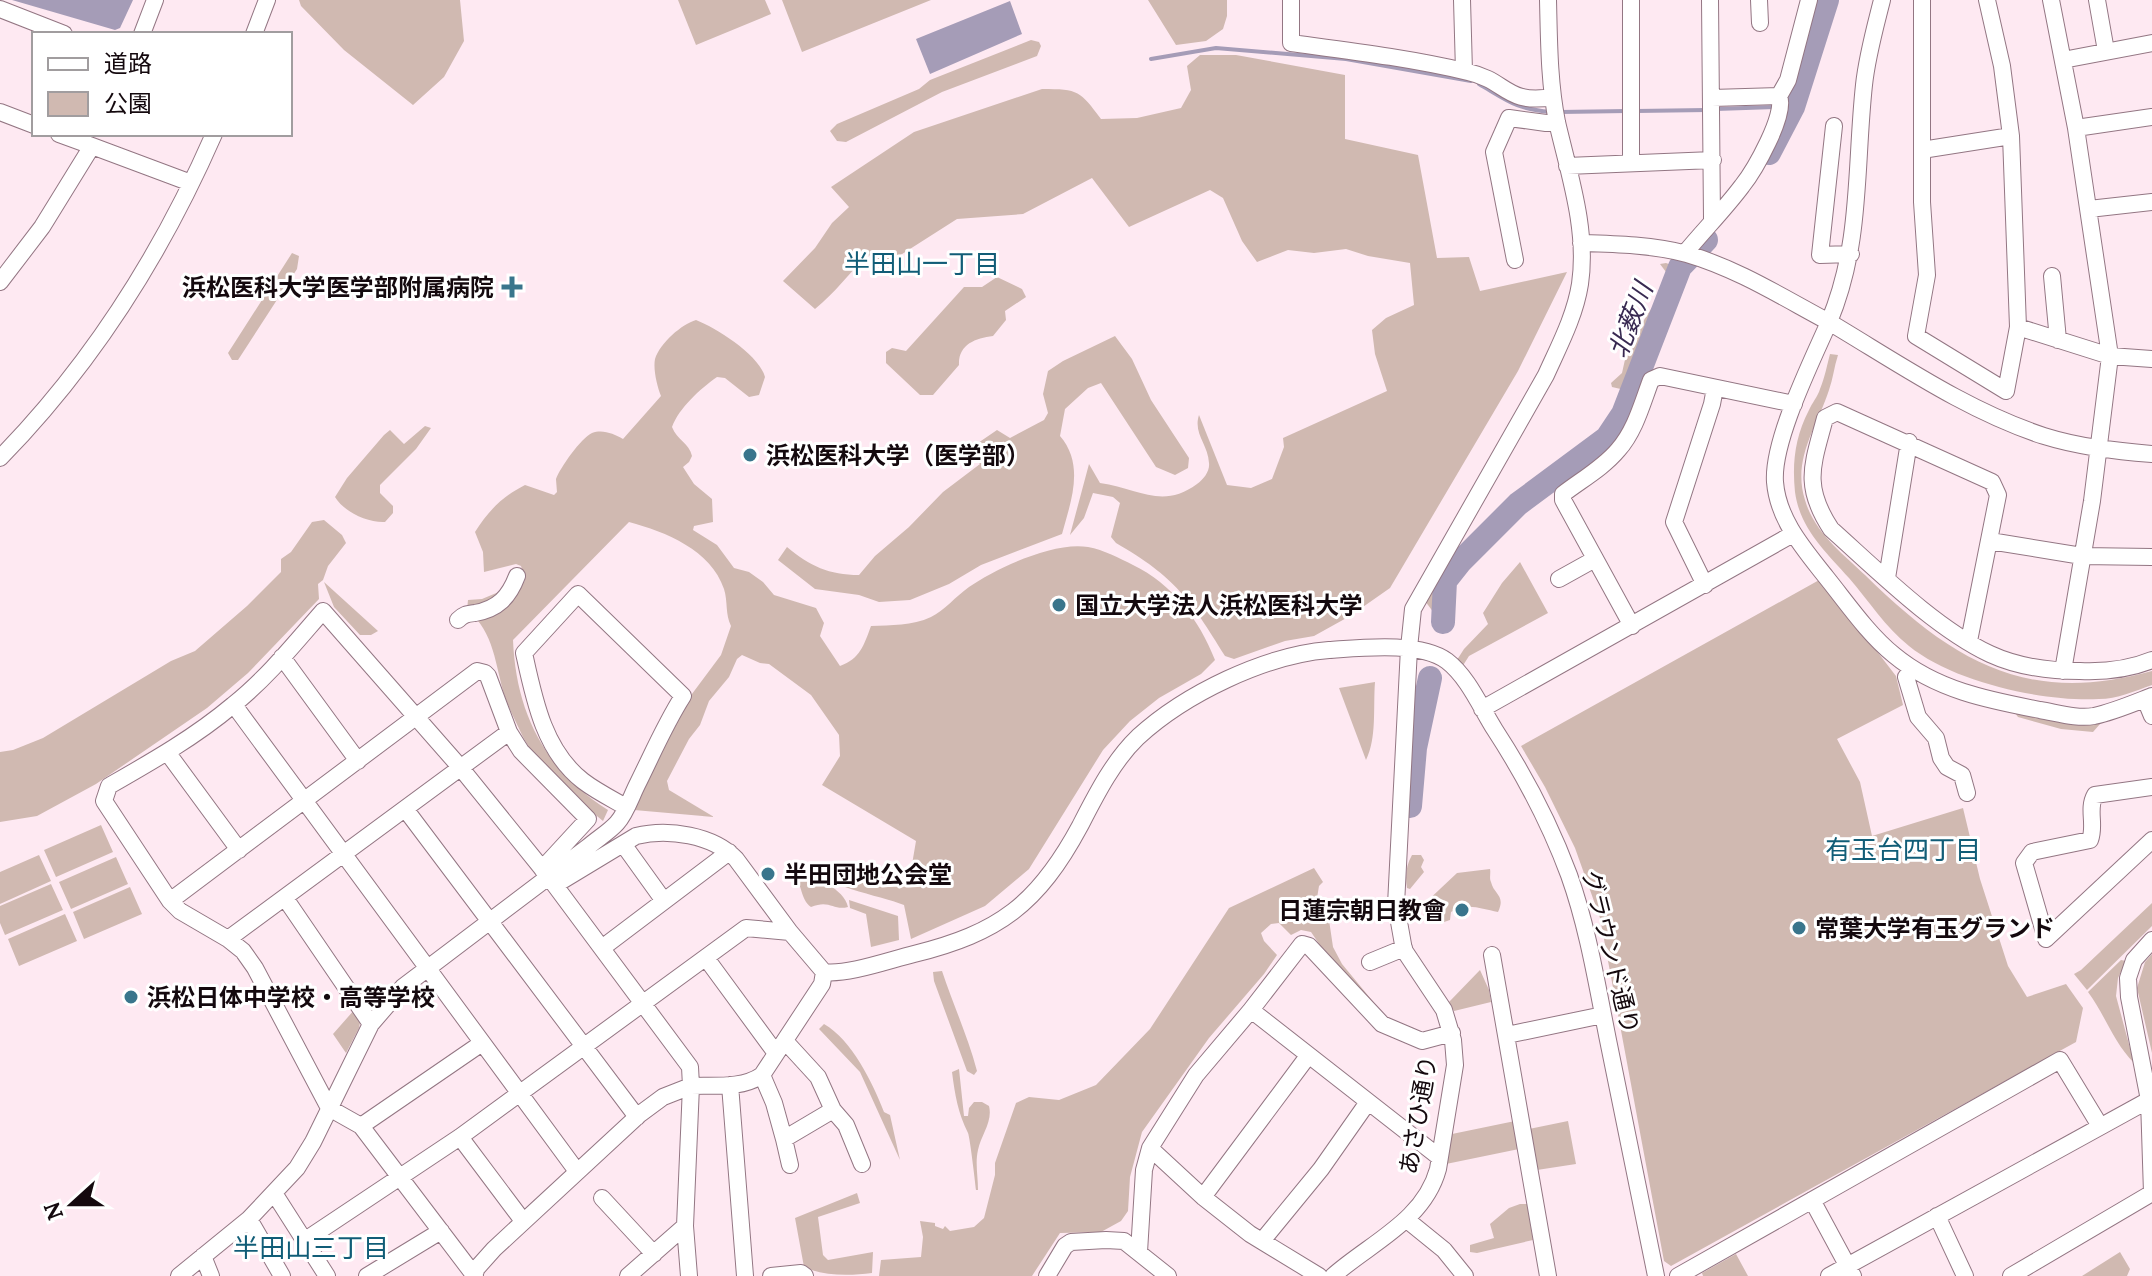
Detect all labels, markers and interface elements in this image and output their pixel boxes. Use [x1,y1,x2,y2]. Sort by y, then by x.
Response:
legend [32,32,292,136]
text: 道路 [104,48,152,79]
text: 公園 [104,88,152,119]
district label: 半田山一丁目 [844,247,1000,280]
place label: 浜松医科大学医学部附属病院 [182,272,494,303]
water label: 北薮川 [1601,275,1660,362]
marker: 浜松医科大学医学部附属病院 [501,276,523,298]
place label: 浜松医科大学（医学部） [766,440,1030,471]
marker: 浜松医科大学（医学部） [741,446,759,464]
place label: 国立大学法人浜松医科大学 [1075,590,1363,621]
marker: 国立大学法人浜松医科大学 [1050,596,1068,614]
district label: 有玉台四丁目 [1825,833,1981,866]
place label: 半田団地公会堂 [784,859,952,890]
marker: 半田団地公会堂 [759,865,777,883]
street label: グラウンド通り [1576,867,1646,1037]
place label: 日蓮宗朝日教會 [1278,895,1446,926]
marker: 日蓮宗朝日教會 [1453,901,1471,919]
place label: 常葉大学有玉グランド [1815,913,2055,944]
marker: 常葉大学有玉グランド [1790,919,1808,937]
place label: 浜松日体中学校・高等学校 [147,982,435,1013]
marker: 浜松日体中学校・高等学校 [122,988,140,1006]
street label: あさひ通り [1392,1053,1444,1177]
north arrow [32,1164,112,1244]
text: N [37,1198,69,1224]
district label: 半田山三丁目 [233,1231,389,1264]

